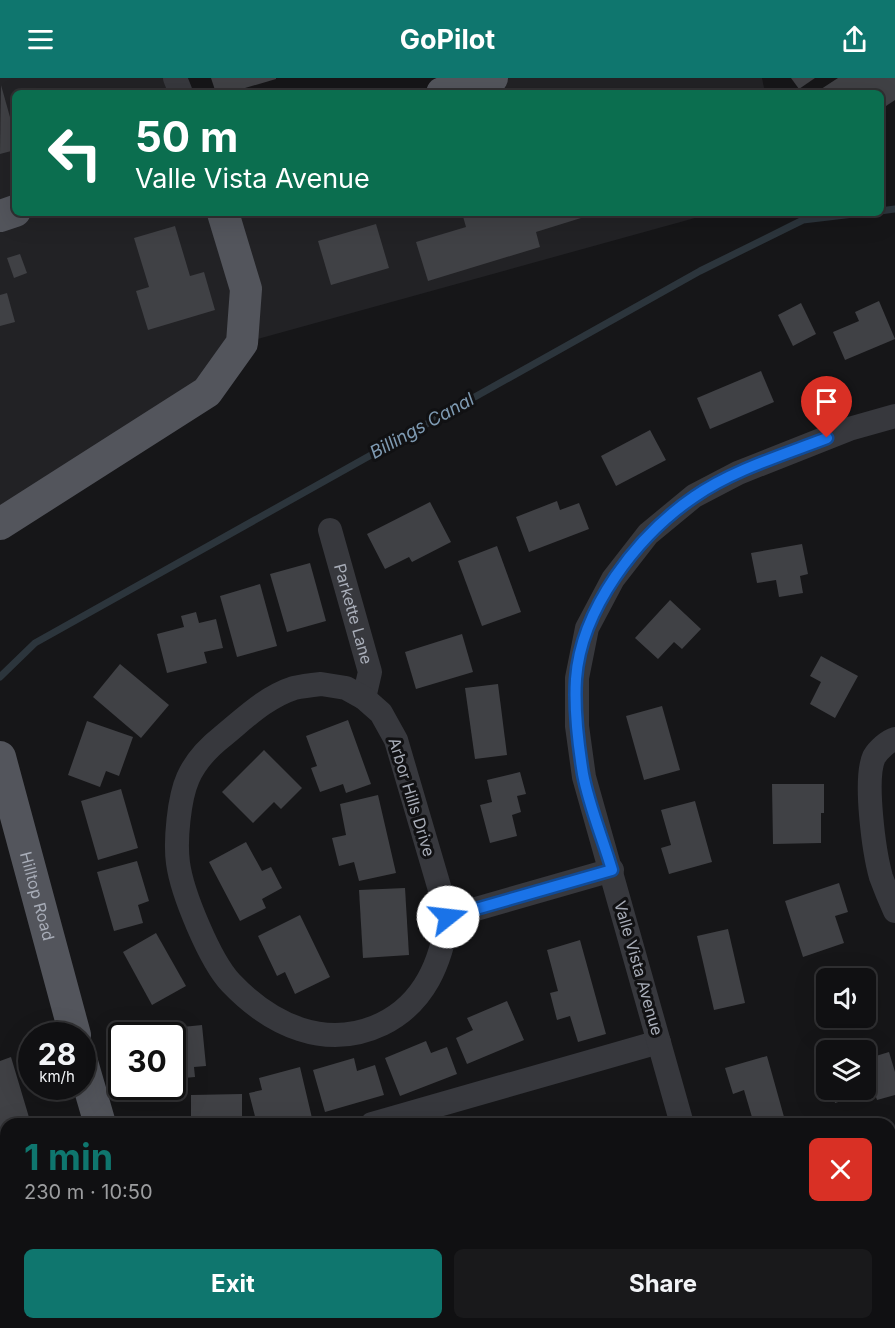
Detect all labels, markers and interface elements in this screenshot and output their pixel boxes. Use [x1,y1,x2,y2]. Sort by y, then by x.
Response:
icon: menu [24,23,57,56]
text: GoPilot [400,23,495,56]
icon: share [838,23,871,56]
text: 50 m [135,111,238,162]
icon: left [36,114,114,192]
text: Valle Vista Avenue [135,162,370,195]
pin [801,376,852,438]
icon: arrive [810,385,843,418]
water label: Billings Canal [366,388,478,463]
street label: Parkette Lane [330,561,377,666]
street label: Arbor Hills Drive [384,735,440,859]
street label: Hilltop Road [16,849,59,943]
position arrow [416,885,480,949]
street label: Valle Vista Avenue [610,898,668,1038]
map controls [816,968,876,1100]
button: sound [816,968,876,1028]
speed limit sign: 30 [108,1022,186,1100]
text: 28 [38,1036,76,1072]
button: layers [816,1040,876,1100]
text: km/h [39,1067,75,1086]
text: 1 min [24,1135,113,1179]
button: close [809,1138,872,1201]
text: 230 m · 10:50 [24,1180,153,1204]
button: Exit [24,1249,442,1318]
button: Share [454,1249,872,1318]

